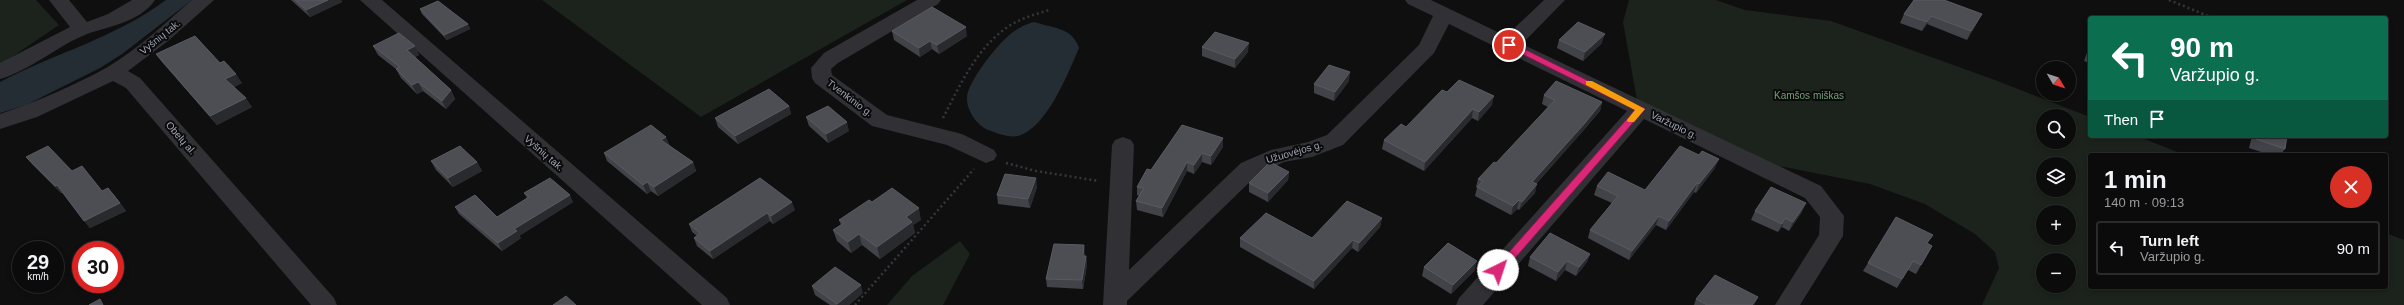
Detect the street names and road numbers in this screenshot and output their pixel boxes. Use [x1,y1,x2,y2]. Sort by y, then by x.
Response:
street label: Vyšnių tak. [138,17,182,57]
street label: Tvenkinio g. [825,77,875,119]
street label: Varžupio g. [1649,109,1699,141]
street label: Obelų al. [164,119,198,157]
street label: Vyšnių tak. [522,133,566,173]
street label: Užuovėjos g. [1265,139,1323,165]

